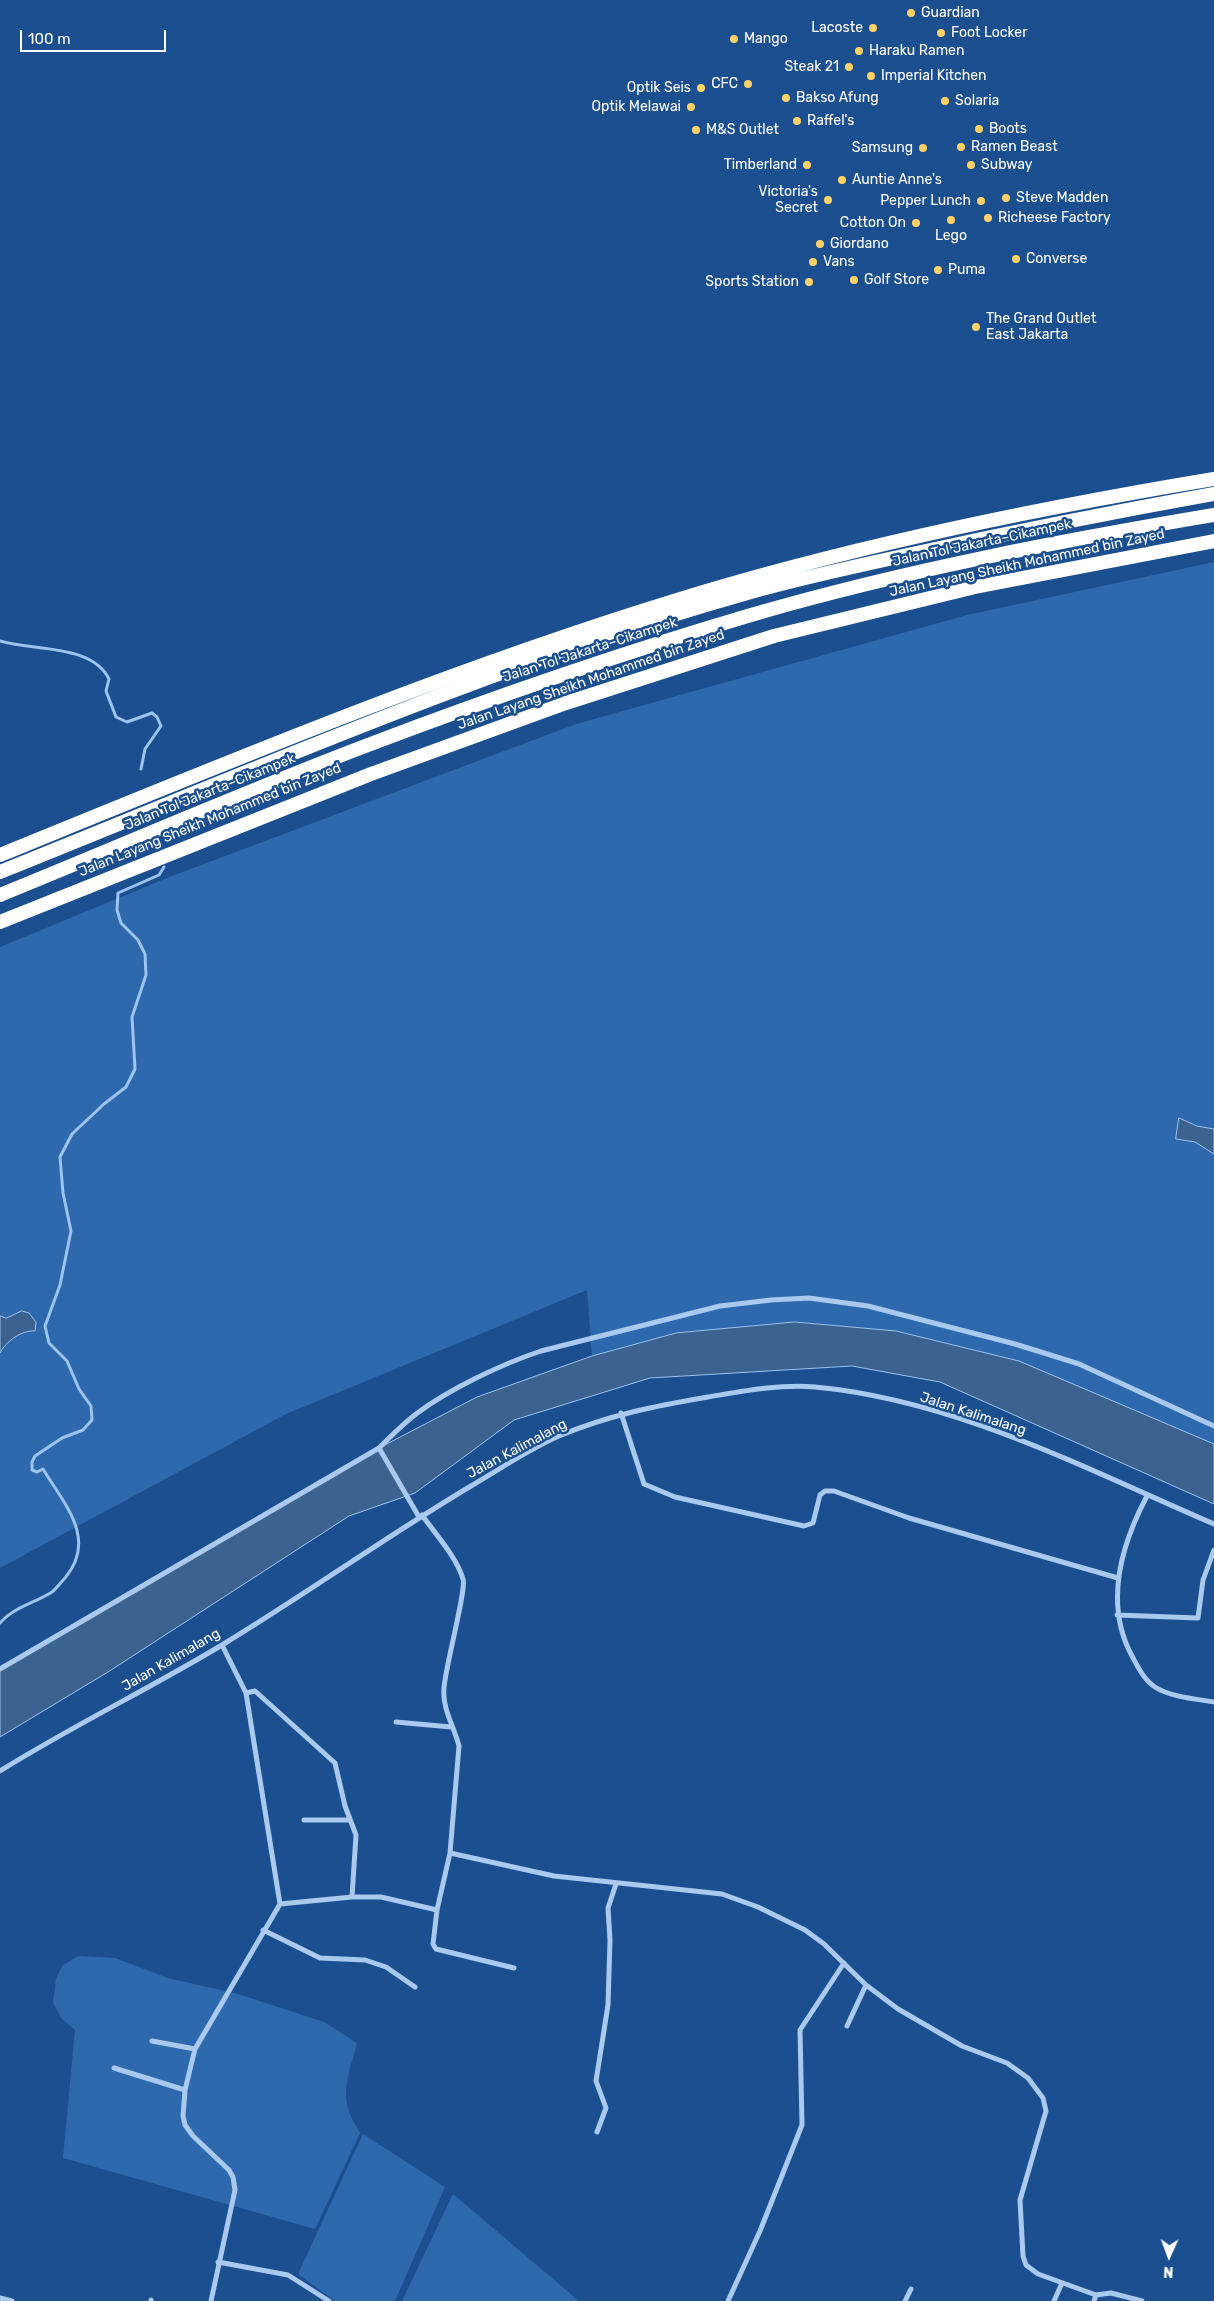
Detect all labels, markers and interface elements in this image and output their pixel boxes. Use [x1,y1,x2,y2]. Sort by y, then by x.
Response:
place label: Guardian [921,5,980,21]
marker: Guardian [905,7,917,19]
scale bar [22,20,169,52]
place label: Lacoste [811,20,863,36]
marker: Lacoste [867,22,879,34]
place label: Foot Locker [951,25,1027,41]
marker: Foot Locker [935,27,947,39]
text: 100 m [28,30,70,48]
place label: Mango [744,31,788,47]
marker: Mango [728,33,740,45]
place label: Haraku Ramen [869,43,964,59]
marker: Haraku Ramen [853,45,865,57]
place label: Steak 21 [784,59,839,75]
marker: Steak 21 [843,61,855,73]
place label: Imperial Kitchen [881,68,987,84]
marker: Imperial Kitchen [865,70,877,82]
place label: CFC [711,76,738,92]
marker: CFC [742,78,754,90]
place label: Optik Seis [627,80,691,96]
marker: Optik Seis [695,82,707,94]
place label: Bakso Afung [796,90,879,106]
marker: Bakso Afung [780,92,792,104]
place label: Solaria [955,93,999,109]
marker: Solaria [939,95,951,107]
place label: Optik Melawai [592,99,681,115]
marker: Optik Melawai [685,101,697,113]
place label: Raffel's [807,113,855,129]
marker: Raffel's [791,115,803,127]
place label: Boots [989,121,1027,137]
place label: M&S Outlet [706,122,779,138]
marker: Boots [973,123,985,135]
marker: M&S Outlet [690,124,702,136]
place label: Ramen Beast [971,139,1058,155]
place label: Samsung [852,140,913,156]
marker: Ramen Beast [955,141,967,153]
marker: Samsung [917,142,929,154]
place label: Timberland [724,157,797,173]
place label: Subway [981,157,1033,173]
marker: Timberland [801,159,813,171]
marker: Subway [965,159,977,171]
place label: Auntie Anne's [852,172,942,188]
marker: Auntie Anne's [836,174,848,186]
place label: Victoria's Secret [758,184,818,216]
place label: Steve Madden [1016,190,1108,206]
marker: Steve Madden [1000,192,1012,204]
place label: Pepper Lunch [880,193,971,209]
marker: Victoria's Secret [822,194,834,206]
marker: Pepper Lunch [975,195,987,207]
place label: Richeese Factory [998,210,1111,226]
marker: Richeese Factory [982,212,994,224]
marker: Lego [945,214,957,226]
place label: Cotton On [840,215,906,231]
marker: Cotton On [910,217,922,229]
place label: Lego [935,228,967,244]
place label: Giordano [830,236,889,252]
marker: Giordano [814,238,826,250]
place label: Converse [1026,251,1087,267]
marker: Converse [1010,253,1022,265]
place label: Vans [823,254,855,270]
marker: Vans [807,256,819,268]
place label: Puma [948,262,986,278]
marker: Puma [932,264,944,276]
place label: Golf Store [864,272,929,288]
place label: Sports Station [705,274,799,290]
marker: Golf Store [848,274,860,286]
marker: Sports Station [803,276,815,288]
place label: The Grand Outlet East Jakarta [986,311,1096,344]
marker: The Grand Outlet East Jakarta [970,321,982,333]
street label: Jalan Tol Jakarta–Cikampek [891,516,1073,570]
street label: Jalan Layang Sheikh Mohammed bin Zayed [888,526,1166,600]
street label: Jalan Tol Jakarta–Cikampek [501,614,679,686]
street label: Jalan Layang Sheikh Mohammed bin Zayed [455,626,727,734]
street label: Jalan Tol Jakarta–Cikampek [122,750,298,834]
street label: Jalan Layang Sheikh Mohammed bin Zayed [76,760,344,880]
street label: Jalan Kalimalang [918,1389,1028,1439]
street label: Jalan Kalimalang [464,1416,570,1482]
street label: Jalan Kalimalang [119,1625,223,1695]
north arrow [1144,2231,1194,2281]
text: N [1163,2263,1174,2280]

